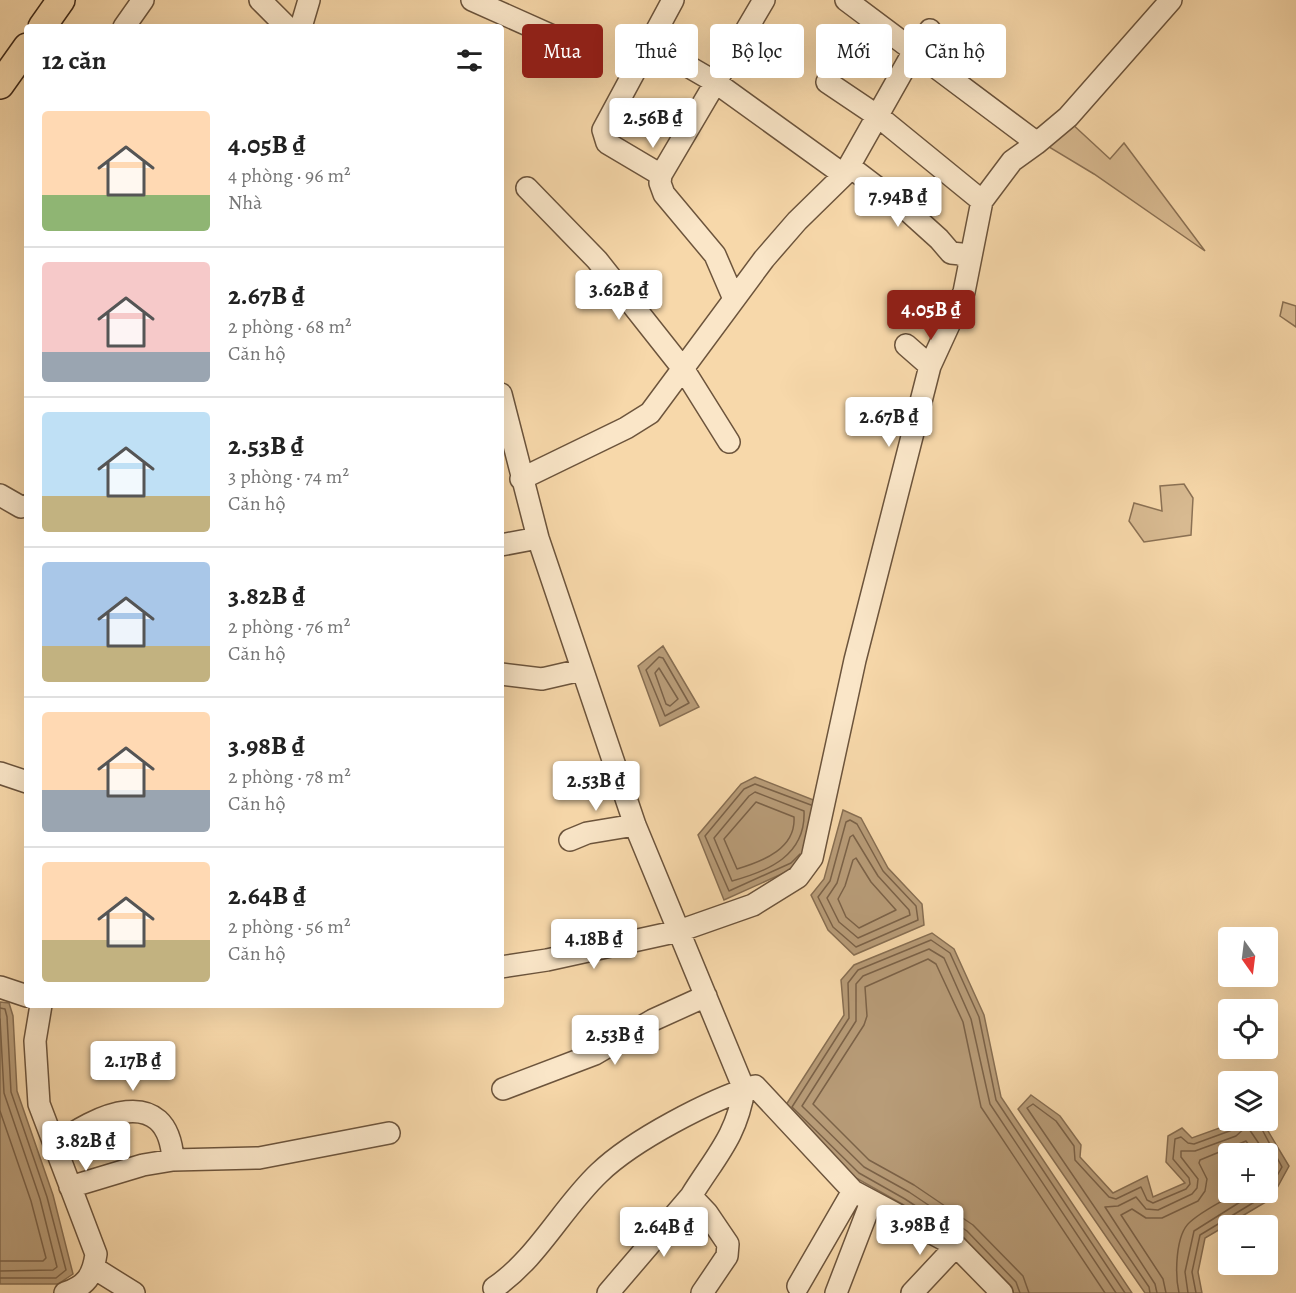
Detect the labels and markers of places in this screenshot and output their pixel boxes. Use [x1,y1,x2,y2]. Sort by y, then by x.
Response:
pin: 2.56B ₫ [598,98,708,149]
pin: 7.94B ₫ [843,177,953,228]
pin: 3.62B ₫ [564,270,674,321]
pin: 4.05B ₫ [876,290,986,341]
pin: 2.67B ₫ [834,397,944,448]
pin: 2.53B ₫ [541,761,651,812]
pin: 4.18B ₫ [539,919,649,970]
pin: 2.53B ₫ [560,1015,670,1066]
pin: 2.17B ₫ [78,1041,188,1092]
pin: 3.82B ₫ [31,1121,141,1172]
pin: 3.98B ₫ [865,1205,975,1256]
pin: 2.64B ₫ [609,1207,719,1258]

